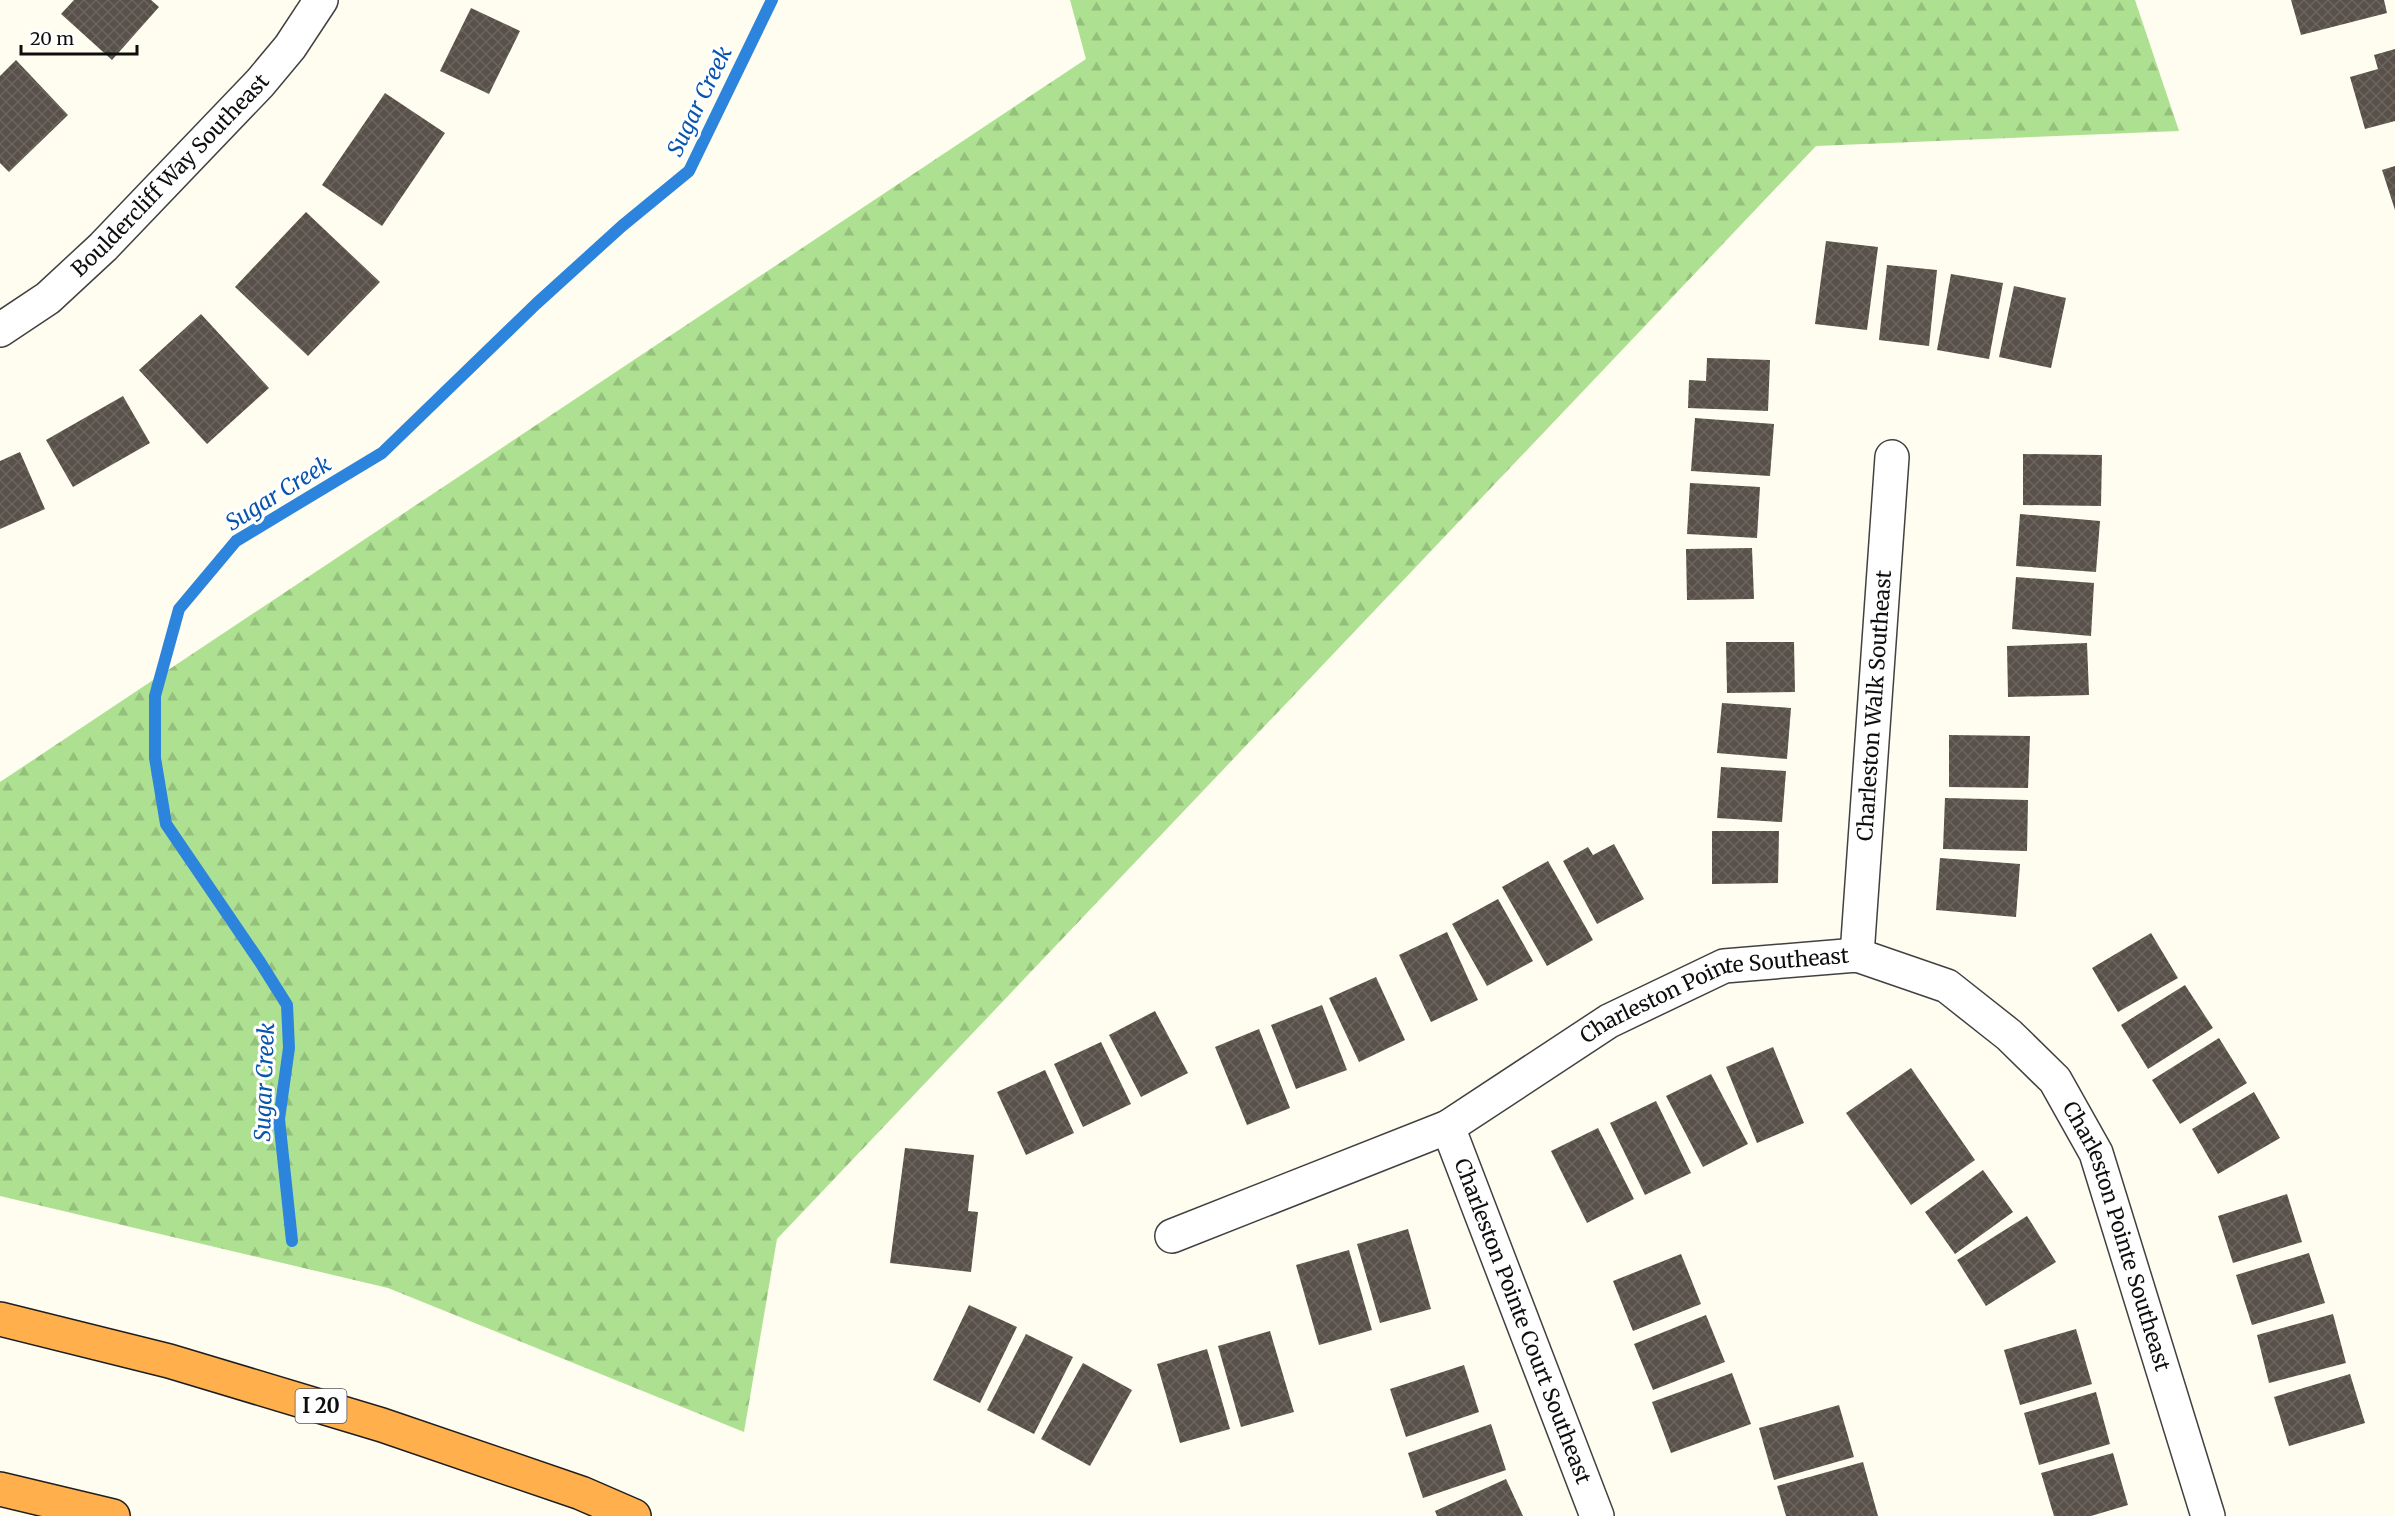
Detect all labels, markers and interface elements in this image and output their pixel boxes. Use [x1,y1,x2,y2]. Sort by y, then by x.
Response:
scale bar [21,18,136,56]
text: 20 m [30,27,74,50]
water label: Sugar Creek [660,41,738,161]
street label: Bouldercliff Way Southeast [66,68,275,282]
water label: Sugar Creek [220,450,336,536]
street label: Charleston Walk Southeast [1851,569,1897,842]
street label: Charleston Pointe Southeast [1575,942,1850,1049]
water label: Sugar Creek [248,1022,280,1142]
street label: Charleston Pointe Southeast [2057,1096,2176,1374]
street label: Charleston Pointe Court Southeast [1448,1155,1597,1488]
road number: I 20 [296,1389,346,1423]

